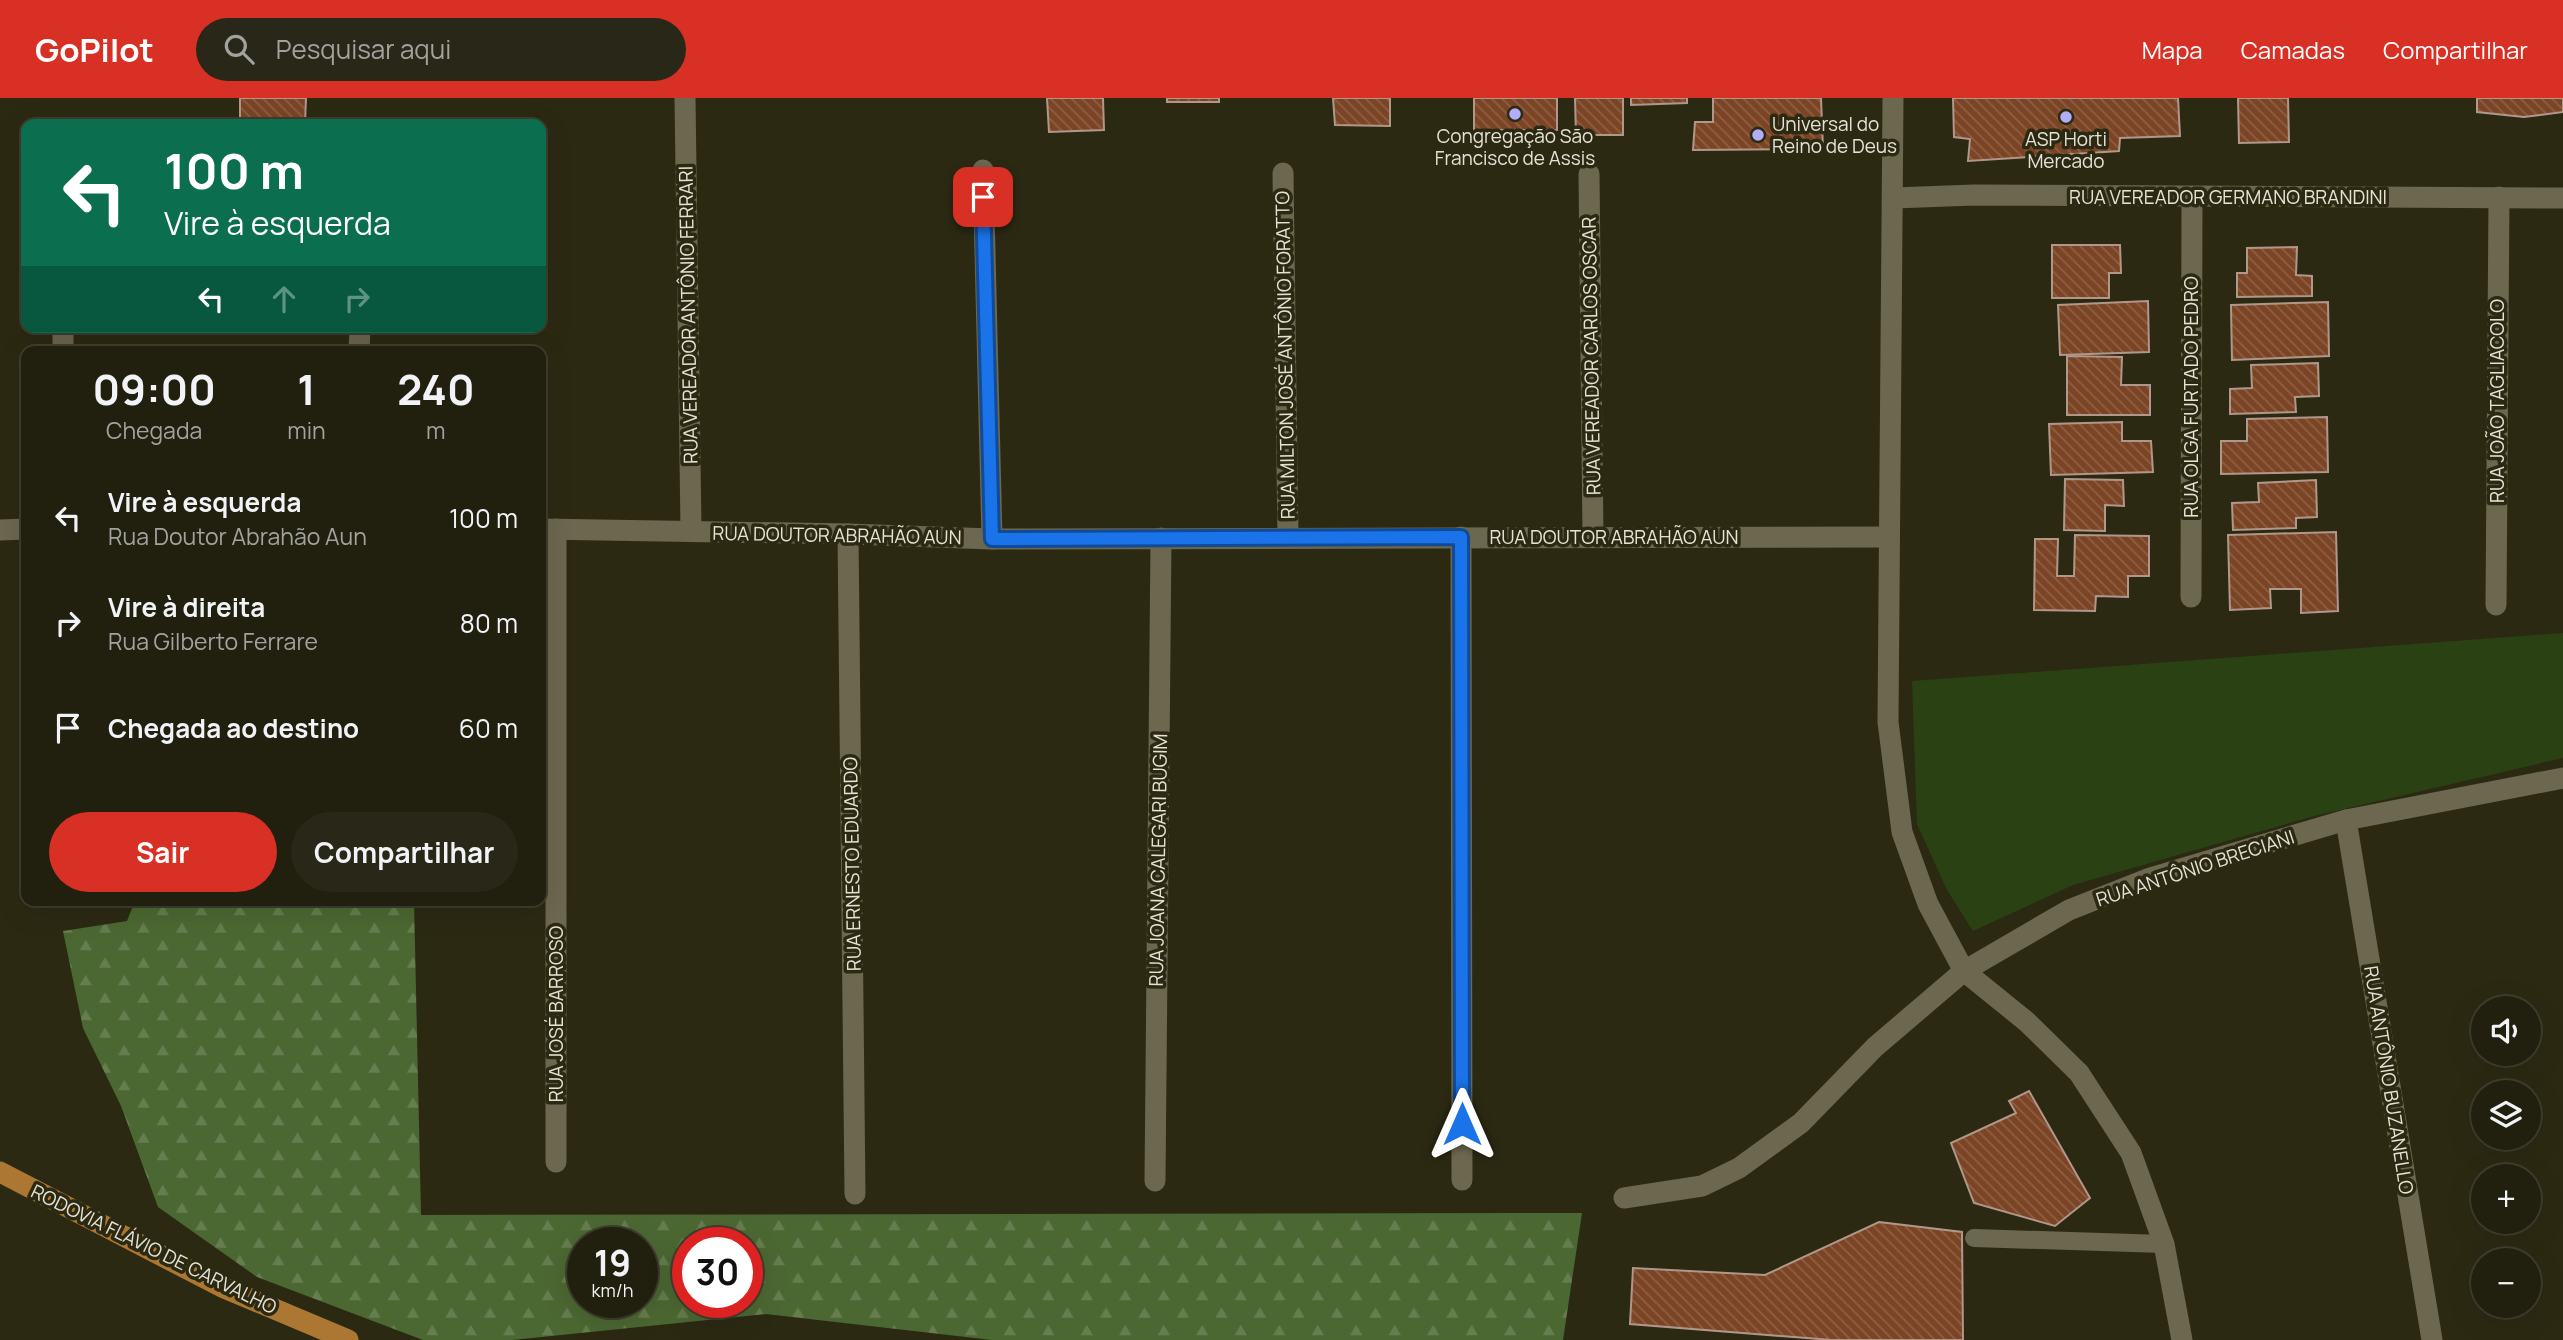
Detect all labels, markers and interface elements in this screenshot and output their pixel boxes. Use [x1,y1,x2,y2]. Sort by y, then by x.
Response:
search box [196,18,686,81]
text: GoPilot [35,27,154,72]
icon: search [220,30,258,68]
text: Pesquisar aqui [276,31,451,67]
text: Mapa [2142,33,2203,66]
text: Camadas [2241,33,2345,66]
text: Compartilhar [2383,33,2528,66]
marker: Congregação São Francisco de Assis [1507,106,1523,122]
marker: ASP Horti Mercado [2058,109,2074,125]
place label: Universal do Reino de Deus [1772,111,1897,159]
place label: Congregação São Francisco de Assis [1435,123,1595,171]
place label: ASP Horti Mercado [2025,126,2107,174]
marker: Universal do Reino de Deus [1750,127,1766,143]
text: 100 m [164,137,304,204]
icon: left [49,147,140,238]
street label: RUA VEREADOR ANTÔNIO FERRARI [672,166,704,464]
pin [953,167,1013,227]
icon: arrive [964,178,1002,216]
street label: RUA VEREADOR GERMANO BRANDINI [2069,184,2387,210]
street label: RUA MILTON JOSÉ ANTÔNIO FORATTO [1269,190,1301,519]
text: Vire à esquerda [164,201,391,245]
street label: RUA VEREADOR CARLOS OSCAR [1576,217,1606,495]
street label: RUA OLGA FURTADO PEDRO [2178,276,2204,518]
icon: left [192,280,230,318]
icon: ahead [265,280,303,318]
icon: right [338,280,376,318]
street label: RUA JOÃO TAGLIACOLO [2484,299,2510,503]
text: 09:00 [92,360,216,418]
text: 1 [297,360,316,418]
text: 240 [397,360,475,418]
text: Chegada [106,414,202,446]
text: min [287,414,326,446]
text: m [426,414,446,446]
text: Vire à esquerda [108,484,301,520]
icon: left [49,499,87,537]
text: 100 m [449,500,518,536]
text: Rua Doutor Abrahão Aun [108,520,367,552]
street label: RUA DOUTOR ABRAHÃO AUN [712,520,962,550]
street label: RUA DOUTOR ABRAHÃO AUN [1489,524,1739,550]
text: Vire à direita [108,589,265,625]
icon: right [49,604,87,642]
text: 80 m [460,605,518,641]
text: Rua Gilberto Ferrare [108,625,318,657]
icon: arrive [49,709,87,747]
text: Chegada ao destino [108,710,359,746]
text: 60 m [459,710,518,746]
street label: RUA JOANA CALEGARI BUGIM [1143,733,1173,987]
street label: RUA ERNESTO EDUARDO [837,756,867,971]
button: Sair [49,812,277,892]
button: Compartilhar [291,812,518,892]
street label: RUA ANTÔNIO BRECIANI [2092,824,2298,912]
street label: RUA JOSÉ BARROSO [543,926,569,1102]
street label: RUA ANTÔNIO BUZANELLO [2358,964,2420,1196]
map controls [2471,996,2541,1318]
button: sound [2471,996,2541,1066]
button: layers [2471,1080,2541,1150]
position arrow [1425,1087,1499,1161]
button: + [2471,1164,2541,1234]
street label: RODOVIA FLÁVIO DE CARVALHO [27,1178,281,1320]
speed limit sign: 30 [672,1227,763,1318]
text: 19 [594,1239,631,1287]
button: − [2471,1248,2541,1318]
text: km/h [592,1278,633,1302]

